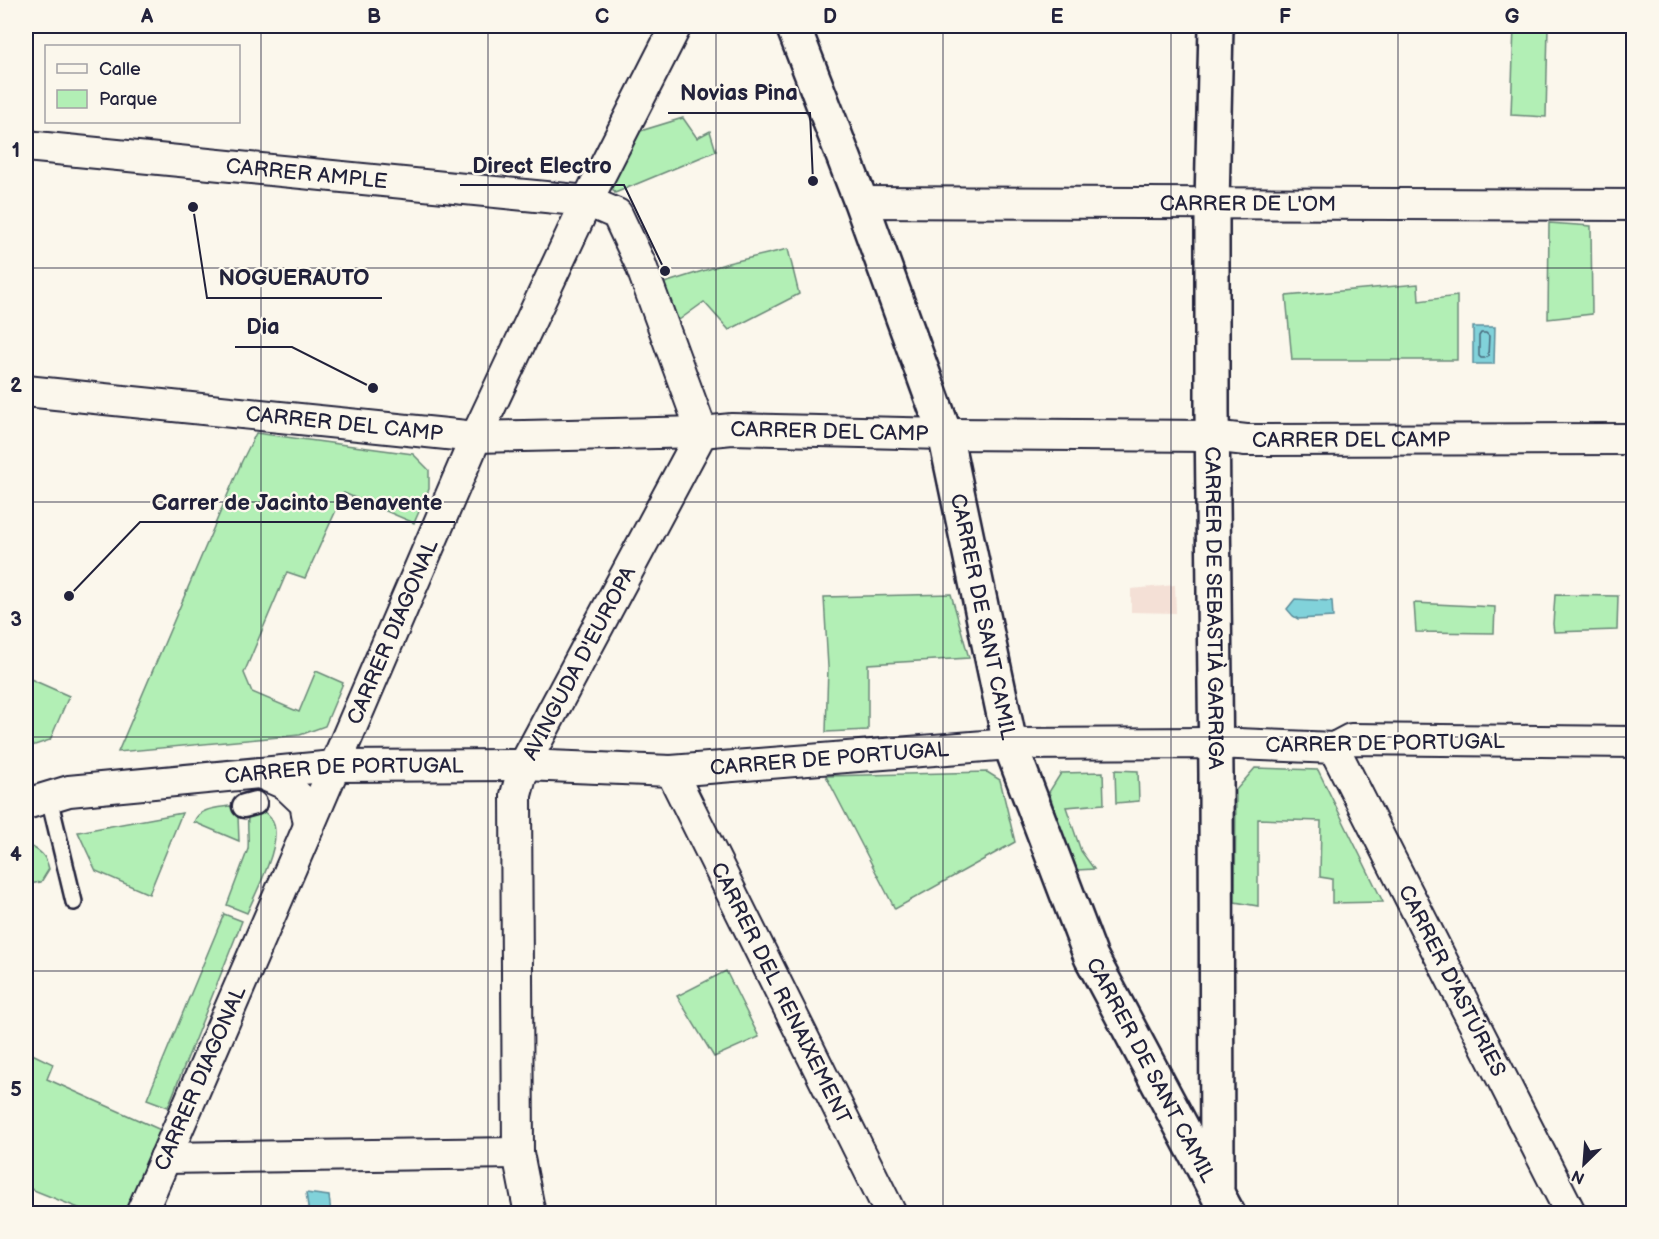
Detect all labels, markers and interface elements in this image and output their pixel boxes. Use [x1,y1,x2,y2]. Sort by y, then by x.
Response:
text: A [140,5,154,29]
text: B [367,5,381,29]
text: C [595,5,609,29]
text: D [823,5,837,29]
text: E [1051,5,1064,29]
text: F [1279,5,1291,29]
text: G [1505,5,1520,29]
legend [45,45,240,123]
text: Calle [99,59,141,80]
callout: Novias Pina [668,73,810,113]
text: Novias Pina [680,80,798,107]
text: Parque [99,89,157,110]
text: 1 [12,139,20,163]
callout: Direct Electro [460,145,624,185]
text: Direct Electro [472,153,612,180]
street label: CARRER AMPLE [225,154,389,194]
street label: CARRER DE L'OM [1160,191,1336,217]
callout: NOGUERAUTO [207,258,382,298]
text: NOGUERAUTO [219,265,369,292]
callout: Dia [235,307,292,347]
text: Dia [246,314,280,341]
text: 2 [10,374,22,398]
street label: CARRER DEL CAMP [244,402,444,447]
street label: CARRER DEL CAMP [730,417,929,447]
street label: CARRER DEL CAMP [1252,427,1450,453]
street label: CARRER DE SEBASTIÀ GARRIGA [1199,446,1228,770]
callout: Carrer de Jacinto Benavente [140,482,455,522]
text: Carrer de Jacinto Benavente [152,490,442,517]
street label: CARRER DE SANT CAMIL [945,491,1021,742]
street label: CARRER DIAGONAL [342,536,443,728]
street label: AVINGUDA D'EUROPA [518,562,641,764]
text: 3 [10,608,22,632]
street label: CARRER DE PORTUGAL [1265,729,1505,758]
street label: CARRER DE PORTUGAL [709,737,950,781]
street label: CARRER DE PORTUGAL [224,753,464,789]
text: 4 [10,843,22,867]
street label: CARRER DEL RENAIXEMENT [705,858,857,1129]
street label: CARRER D'ASTÚRIES [1393,881,1511,1081]
street label: CARRER DE SANT CAMIL [1081,954,1221,1187]
street label: CARRER DIAGONAL [149,982,251,1175]
text: 5 [10,1078,22,1102]
north arrow [1554,1134,1614,1194]
text: N [1569,1165,1588,1187]

